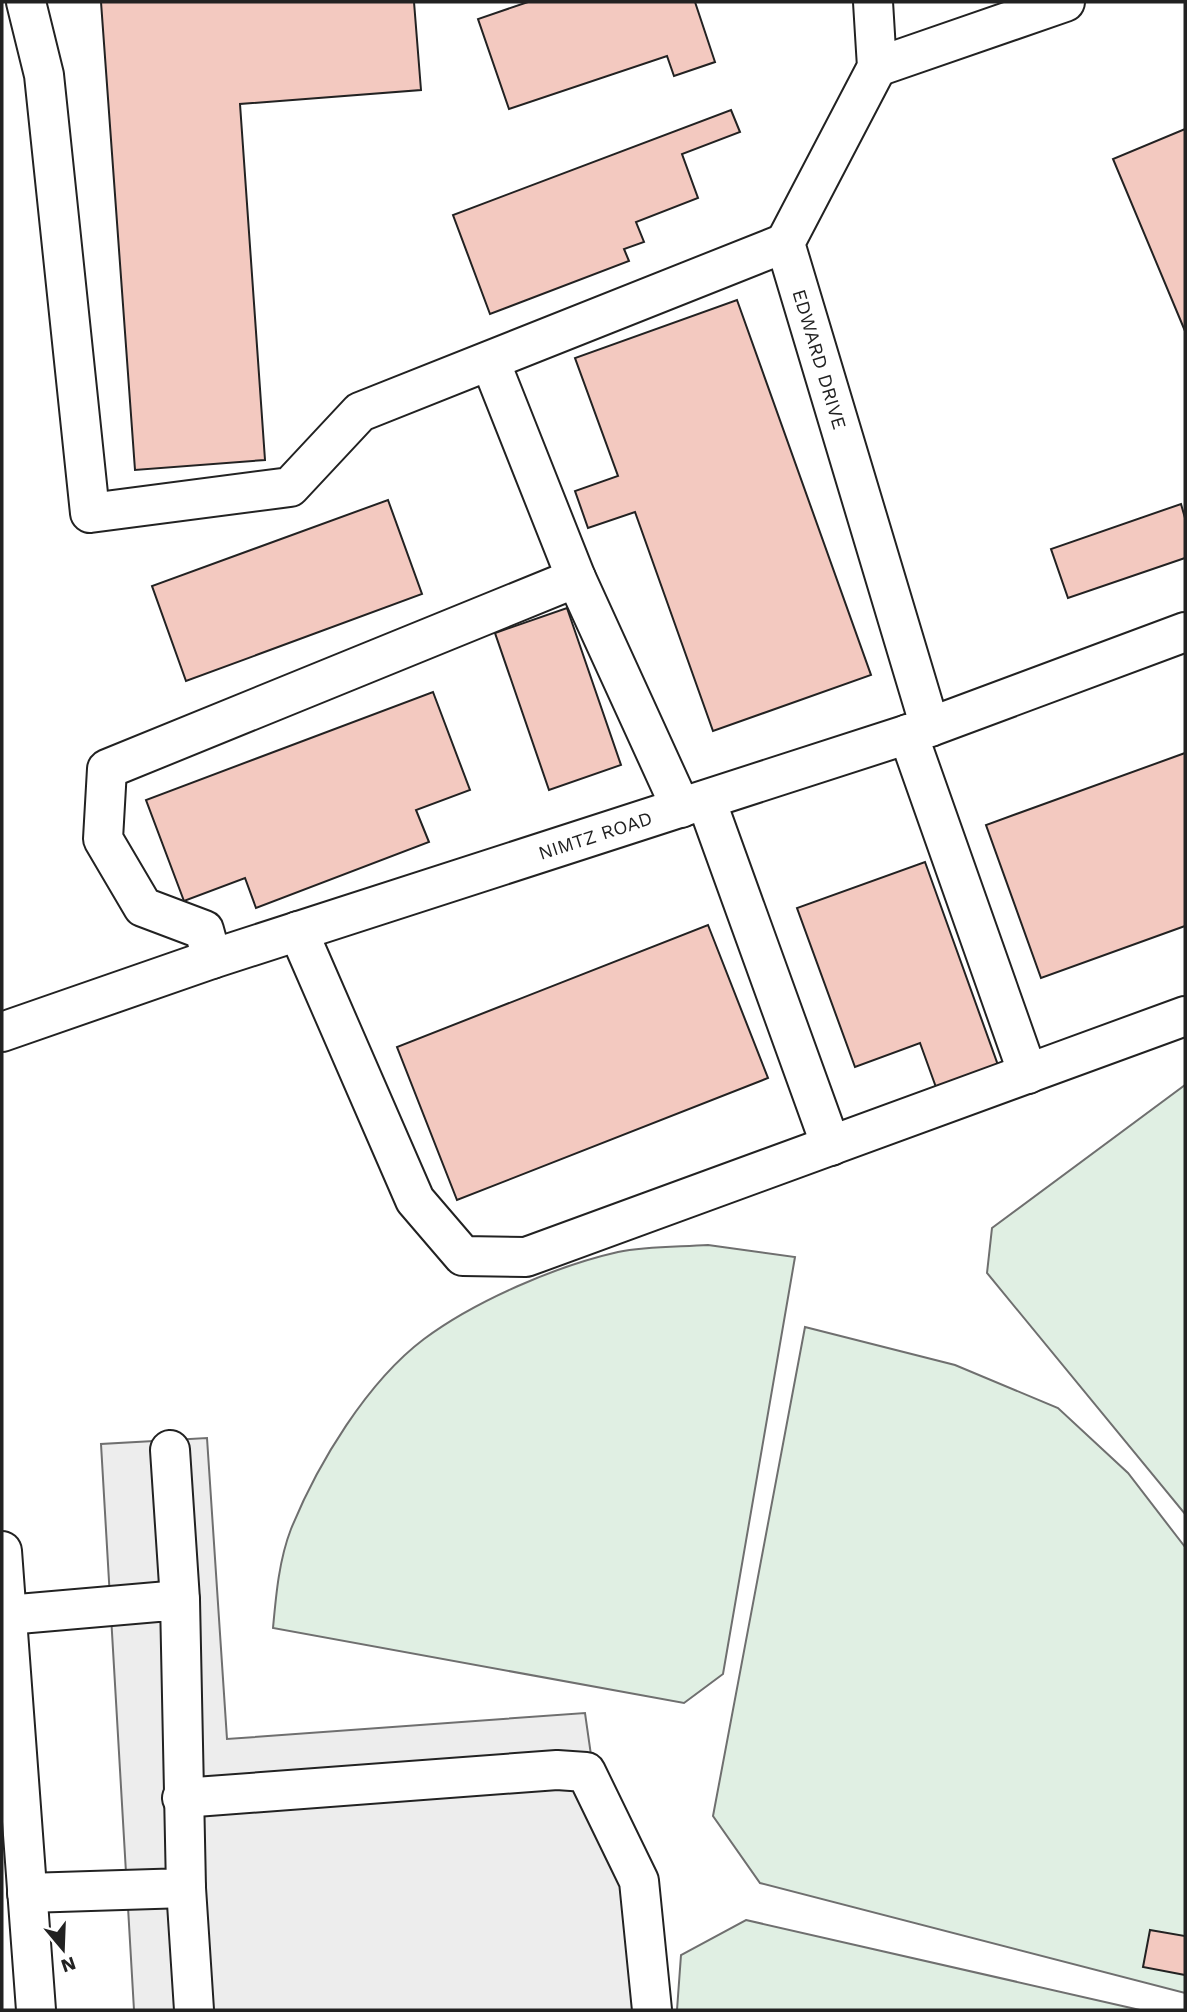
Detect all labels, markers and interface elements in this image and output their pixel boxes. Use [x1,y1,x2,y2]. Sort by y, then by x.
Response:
street label: EDWARD DRIVE [788,286,852,432]
street label: NIMTZ ROAD [535,806,655,864]
north arrow [28,1914,98,1984]
text: N [58,1951,79,1978]

